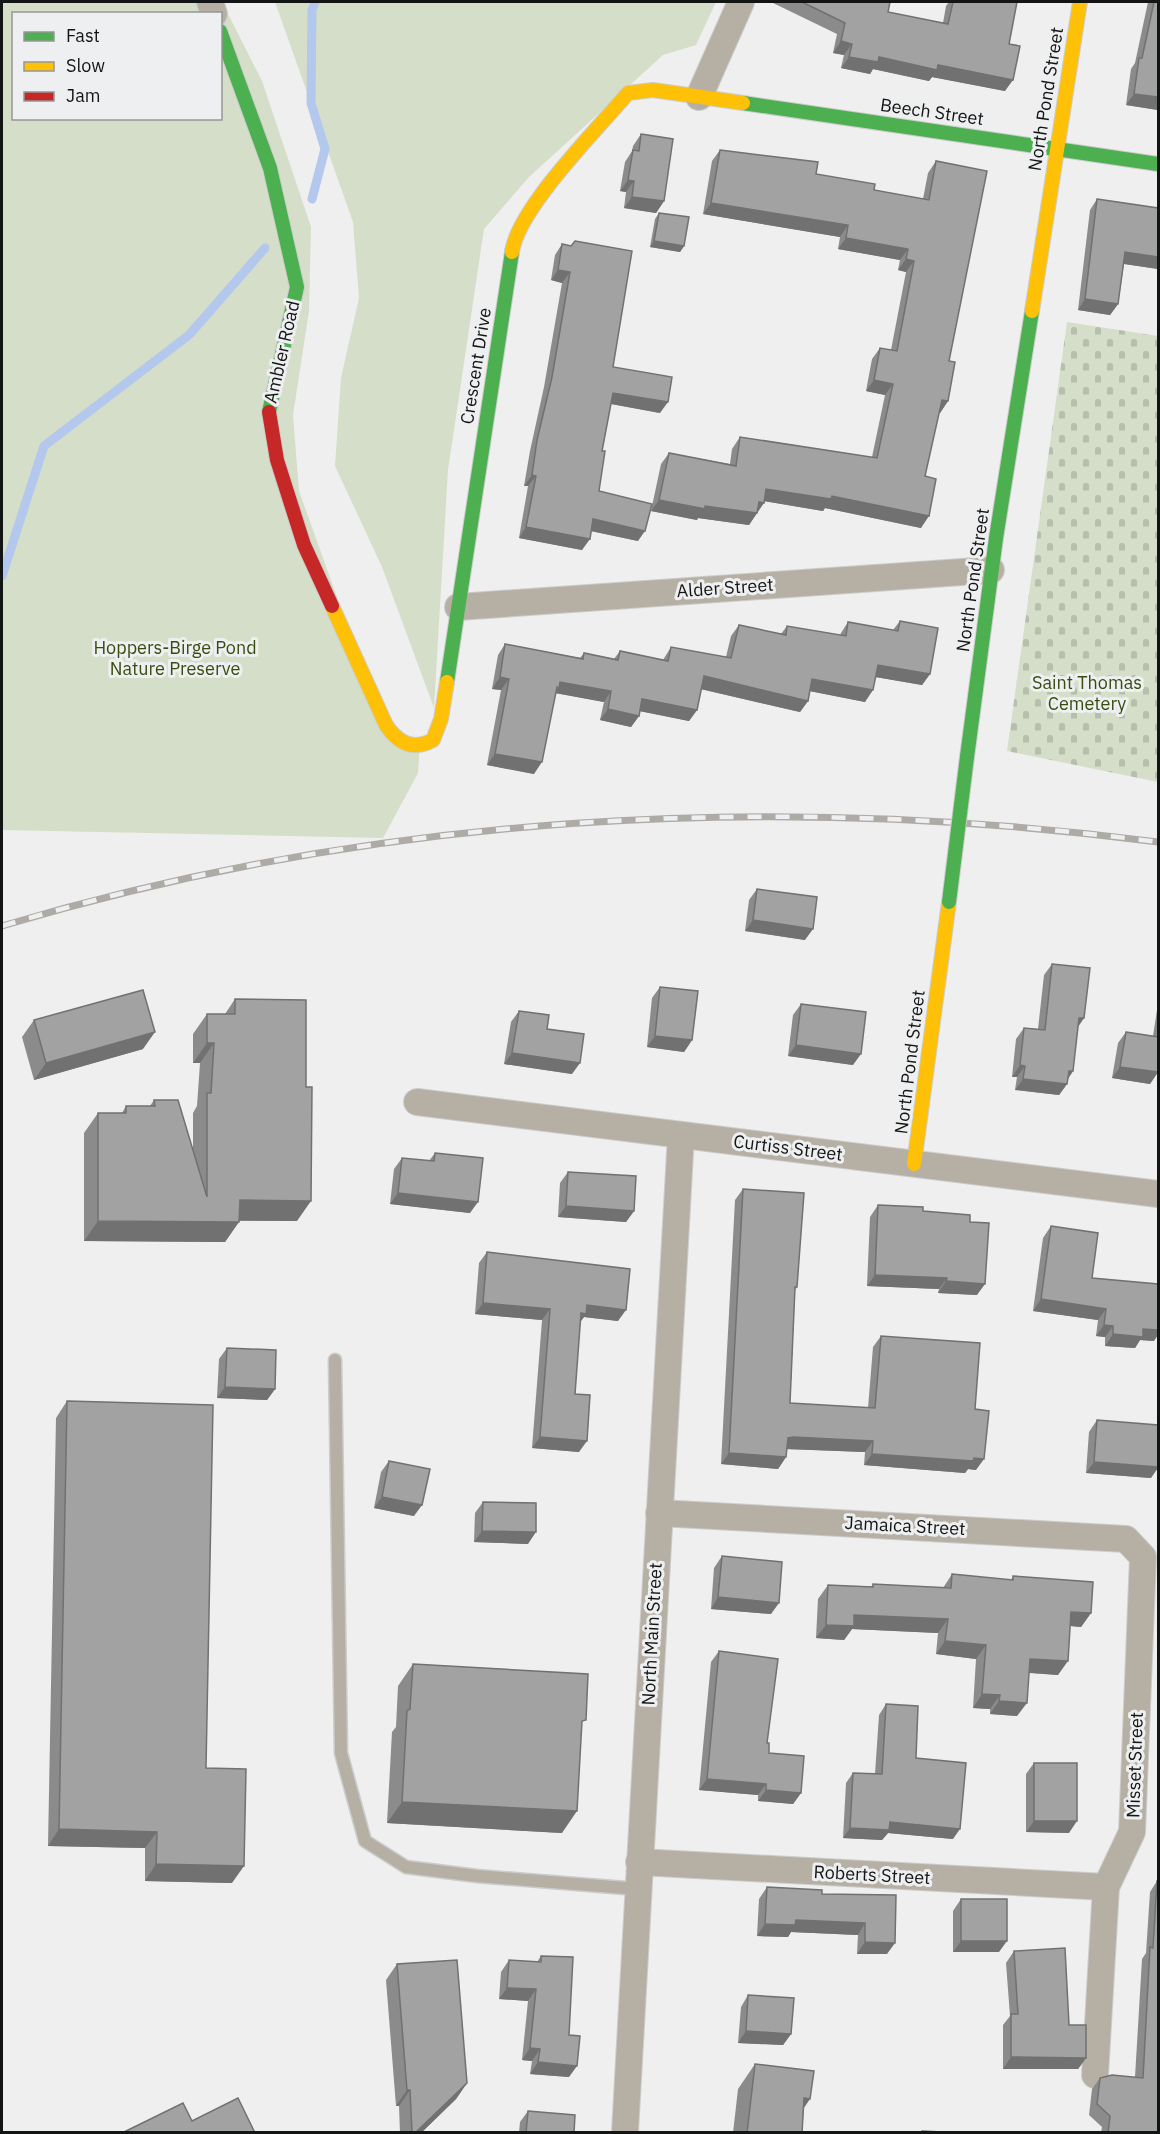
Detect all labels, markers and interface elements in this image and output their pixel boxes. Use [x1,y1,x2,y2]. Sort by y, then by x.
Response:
legend [12,12,222,120]
text: Fast [66,24,100,47]
street label: North Pond Street [1023,25,1068,172]
text: Slow [66,54,105,77]
text: Jam [66,84,101,107]
street label: Beech Street [879,93,985,130]
street label: Ambler Road [259,298,304,405]
street label: Crescent Drive [455,306,496,426]
street label: North Pond Street [951,506,994,653]
street label: Alder Street [676,573,774,602]
park label: Hoppers-Birge Pond Nature Preserve [93,636,257,680]
park label: Saint Thomas Cemetery [1032,671,1142,715]
street label: North Pond Street [889,988,930,1135]
street label: Curtiss Street [732,1129,844,1166]
street label: Jamaica Street [844,1511,966,1540]
street label: North Main Street [636,1562,667,1706]
street label: Misset Street [1121,1711,1148,1819]
street label: Roberts Street [813,1860,931,1889]

